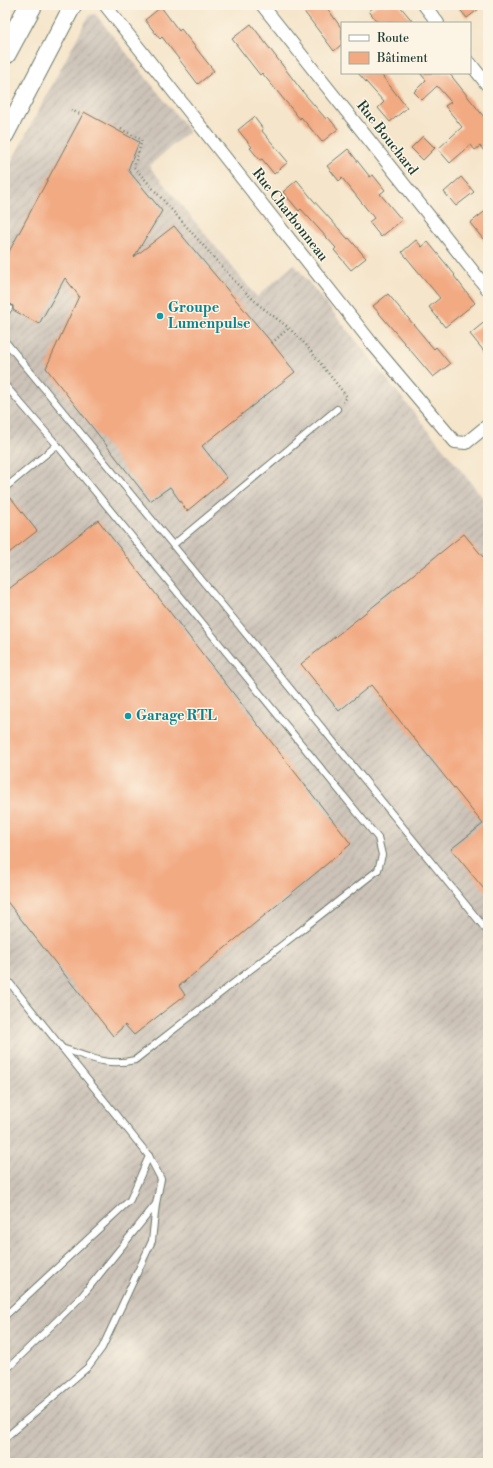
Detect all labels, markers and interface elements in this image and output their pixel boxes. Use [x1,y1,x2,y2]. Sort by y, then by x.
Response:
legend [341,22,471,74]
text: Route [377,31,409,46]
text: Bâtiment [376,51,428,66]
street label: Rue Bouchard [352,97,422,179]
street label: Rue Charbonneau [248,165,332,265]
place label: Groupe Lumenpulse [168,299,251,333]
marker: Groupe Lumenpulse [155,311,165,321]
place label: Garage RTL [136,707,217,725]
marker: Garage RTL [123,711,133,721]

